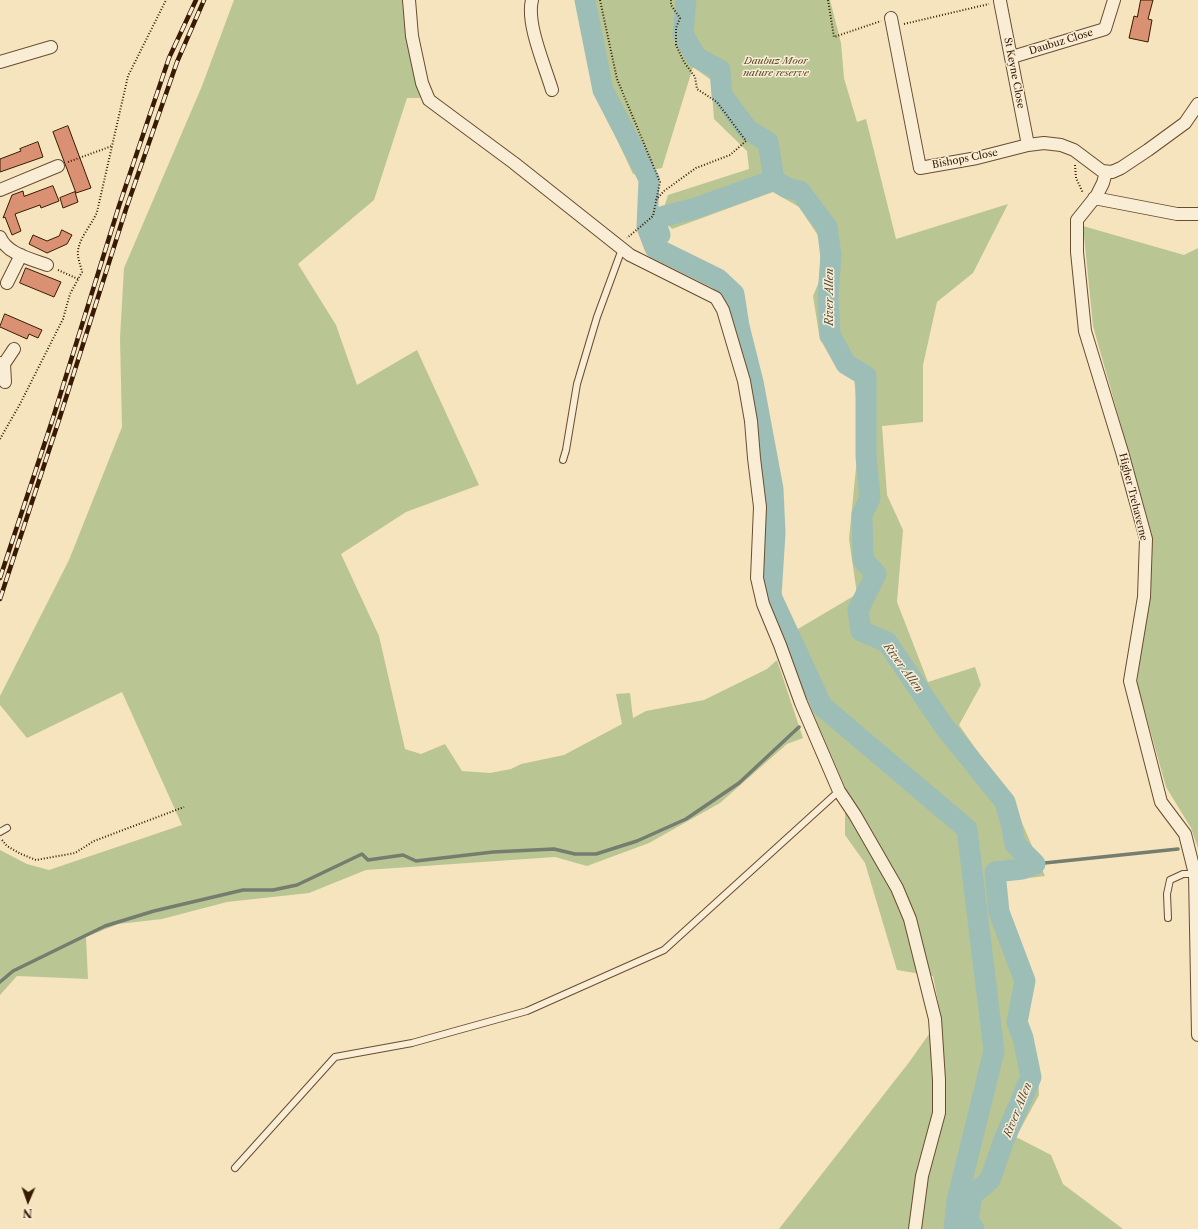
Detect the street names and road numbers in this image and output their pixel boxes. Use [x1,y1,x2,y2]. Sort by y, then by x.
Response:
street label: Daubuz Close [1028,27,1094,57]
street label: St Keyne Close [1001,37,1027,109]
street label: Bishops Close [931,147,999,171]
street label: Higher Trehaverne [1116,452,1150,542]

